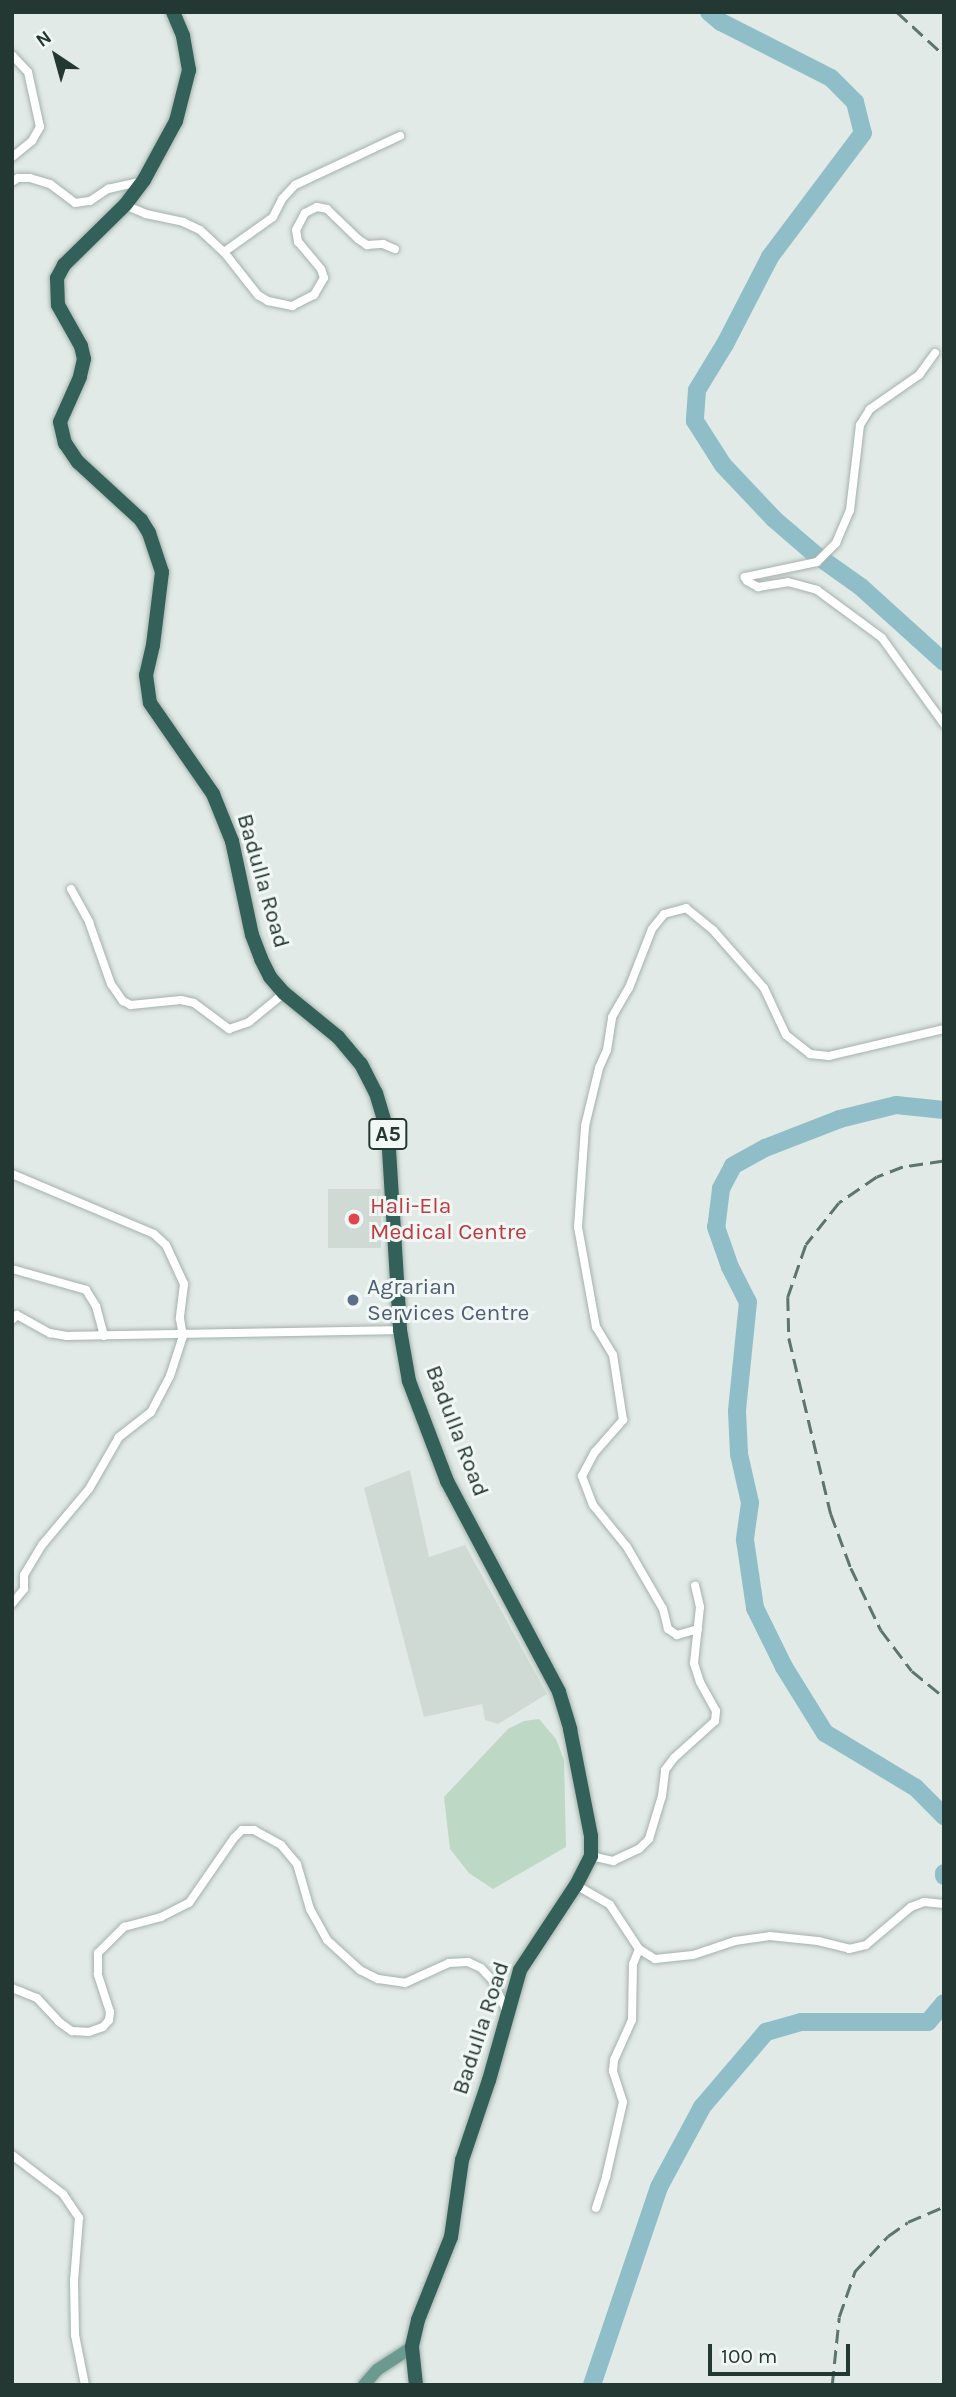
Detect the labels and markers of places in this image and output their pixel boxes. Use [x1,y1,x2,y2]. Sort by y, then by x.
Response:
place label: Hali-Ela Medical Centre [370,1192,527,1246]
marker: Hali-Ela Medical Centre [344,1209,364,1229]
place label: Agrarian Services Centre [367,1273,529,1327]
marker: Agrarian Services Centre [345,1292,361,1308]

